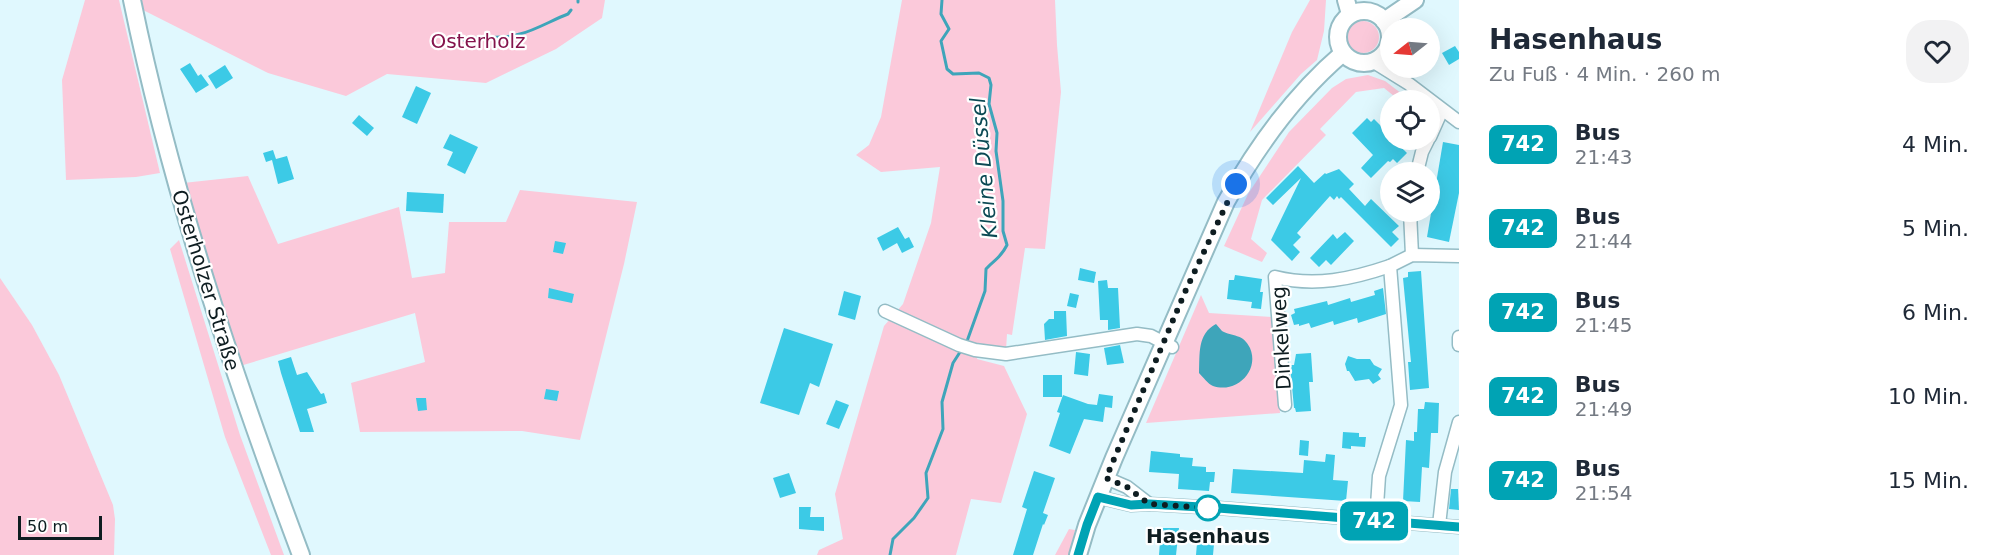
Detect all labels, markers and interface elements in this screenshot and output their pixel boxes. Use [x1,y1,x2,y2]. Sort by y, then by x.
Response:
north arrow [1380,18,1440,78]
map controls [1380,18,1440,222]
button: heart [1906,20,1969,83]
text: Hasenhaus [1489,23,1662,56]
park label: Osterholz [430,29,526,53]
text: Zu Fuß · 4 Min. · 260 m [1489,62,1721,86]
button: locate [1380,90,1440,150]
water label: Kleine Düssel [966,96,1002,239]
text: Bus [1575,120,1620,145]
text: 742 [1501,132,1545,156]
text: 4 Min. [1902,132,1969,157]
text: 21:43 [1575,145,1632,169]
button: layers [1380,162,1440,222]
your location [1221,169,1251,199]
street label: Osterholzer Straße [167,187,245,373]
text: Bus [1575,204,1620,229]
text: 742 [1501,216,1545,240]
text: 5 Min. [1902,216,1969,241]
text: 21:44 [1575,229,1632,253]
street label: Dinkelweg [1266,286,1296,390]
text: Bus [1575,288,1620,313]
text: 742 [1501,300,1545,324]
text: 6 Min. [1902,300,1969,325]
text: 21:45 [1575,313,1632,337]
text: Bus [1575,372,1620,397]
text: 742 [1501,384,1545,408]
text: 10 Min. [1888,384,1969,409]
text: 21:49 [1575,397,1632,421]
text: Bus [1575,456,1620,481]
text: 742 [1501,468,1545,492]
text: 15 Min. [1888,468,1969,493]
text: 21:54 [1575,481,1632,505]
marker: Hasenhaus [1195,495,1221,521]
line badge: 742 [1340,502,1408,540]
text: 742 [1352,509,1396,533]
scale bar [18,513,102,540]
text: 50 m [27,517,68,536]
place label: Hasenhaus [1146,524,1270,548]

